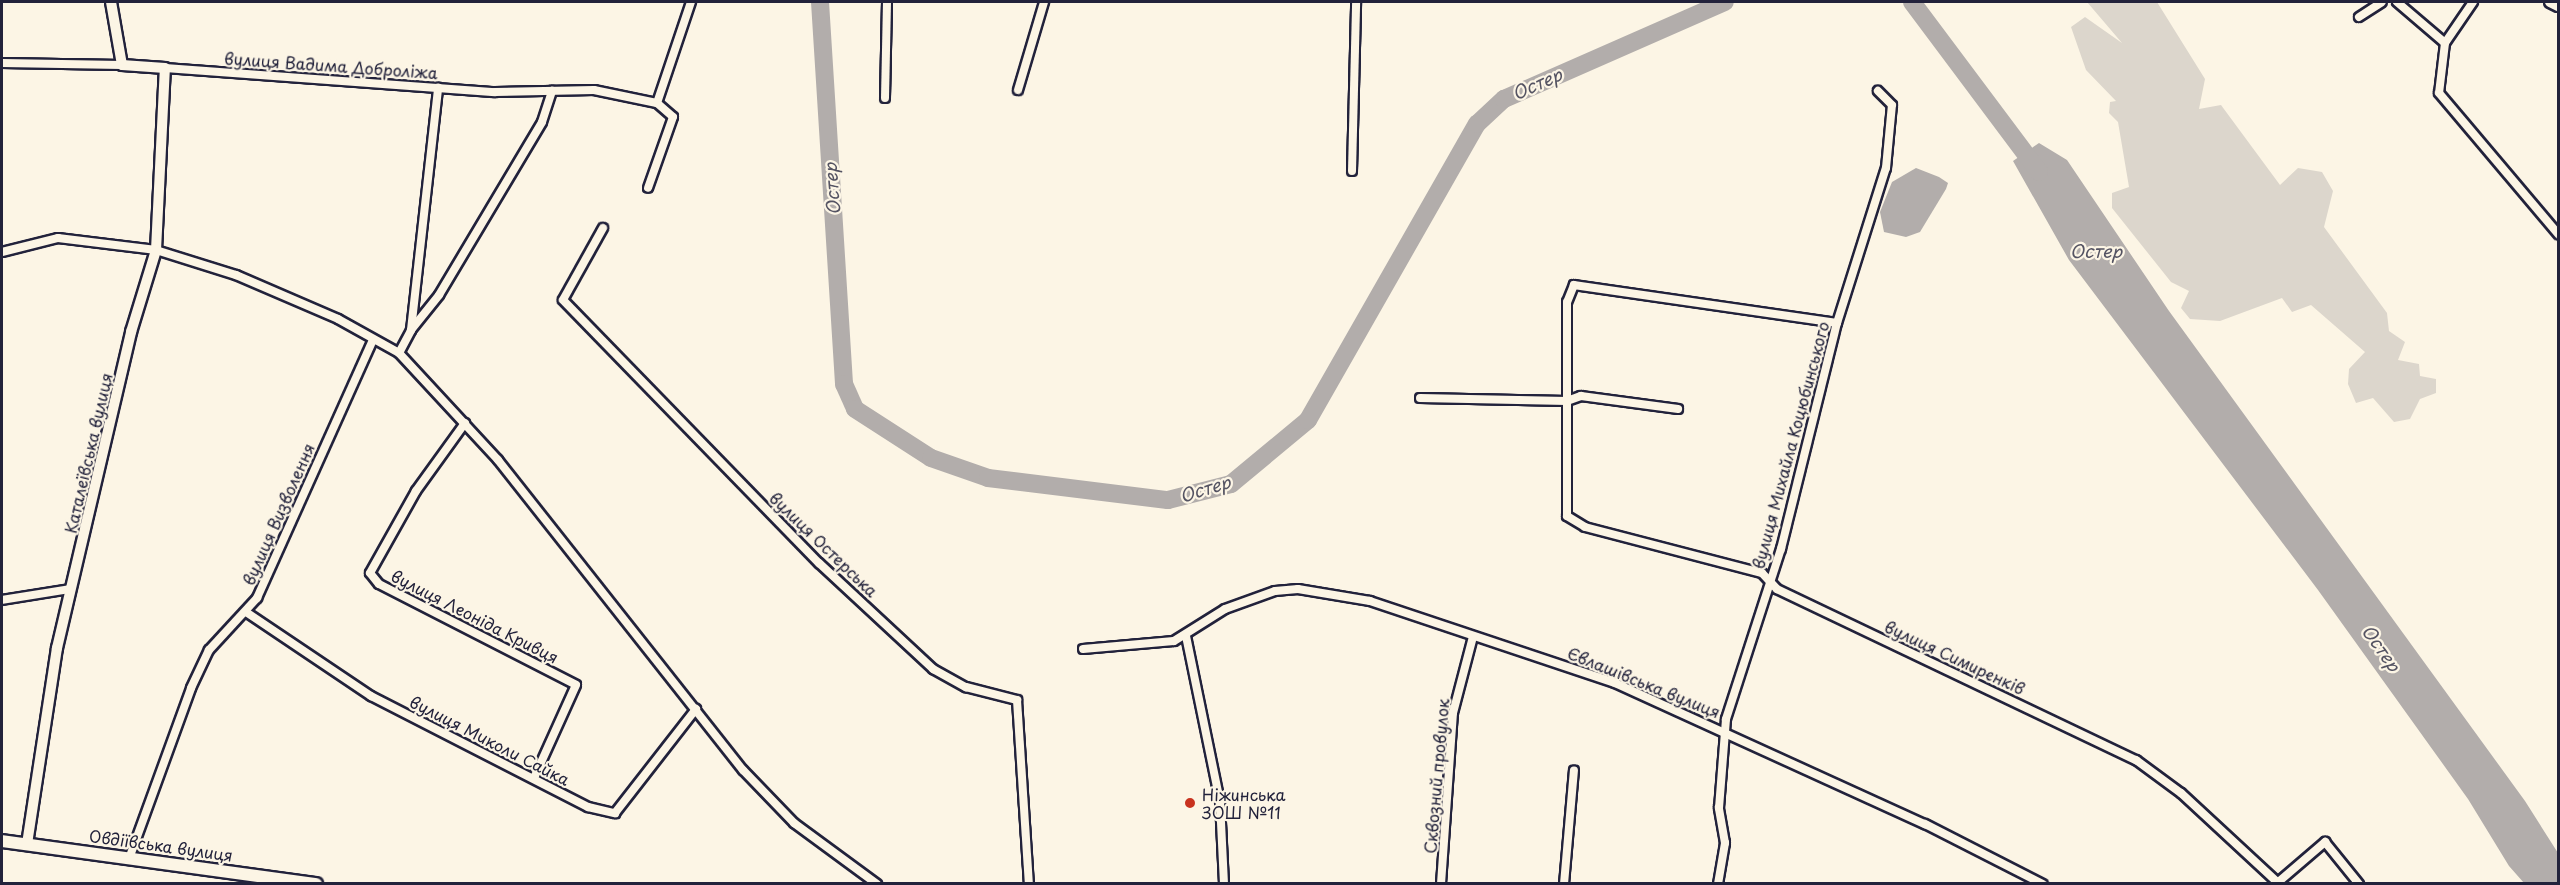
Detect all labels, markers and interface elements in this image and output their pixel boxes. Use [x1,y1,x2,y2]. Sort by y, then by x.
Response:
street label: вулиця Вадима Доброліжа [223,48,439,82]
water label: Остер [1509,63,1565,105]
water label: Остер [819,162,845,216]
water label: Остер [2070,240,2122,262]
street label: вулиця Михайла Коцюбинського [1748,319,1832,571]
street label: Каталеївська вулиця [60,371,116,535]
street label: вулиця Визволення [238,440,318,588]
water label: Остер [1177,471,1233,507]
street label: вулиця Остерська [766,487,882,601]
street label: вулиця Леоніда Кривця [387,565,563,667]
street label: вулиця Симиренків [1882,616,2028,698]
water label: Остер [2357,620,2405,676]
street label: Євлашівська вулиця [1565,642,1723,722]
street label: вулиця Миколи Сайка [406,691,574,789]
street label: Сквозний провулок [1420,698,1452,854]
place label: Ніжинська ЗОШ №11 [1202,784,1285,822]
marker: Ніжинська ЗОШ №11 [1183,796,1197,810]
street label: Овдіївська вулиця [88,825,234,865]

